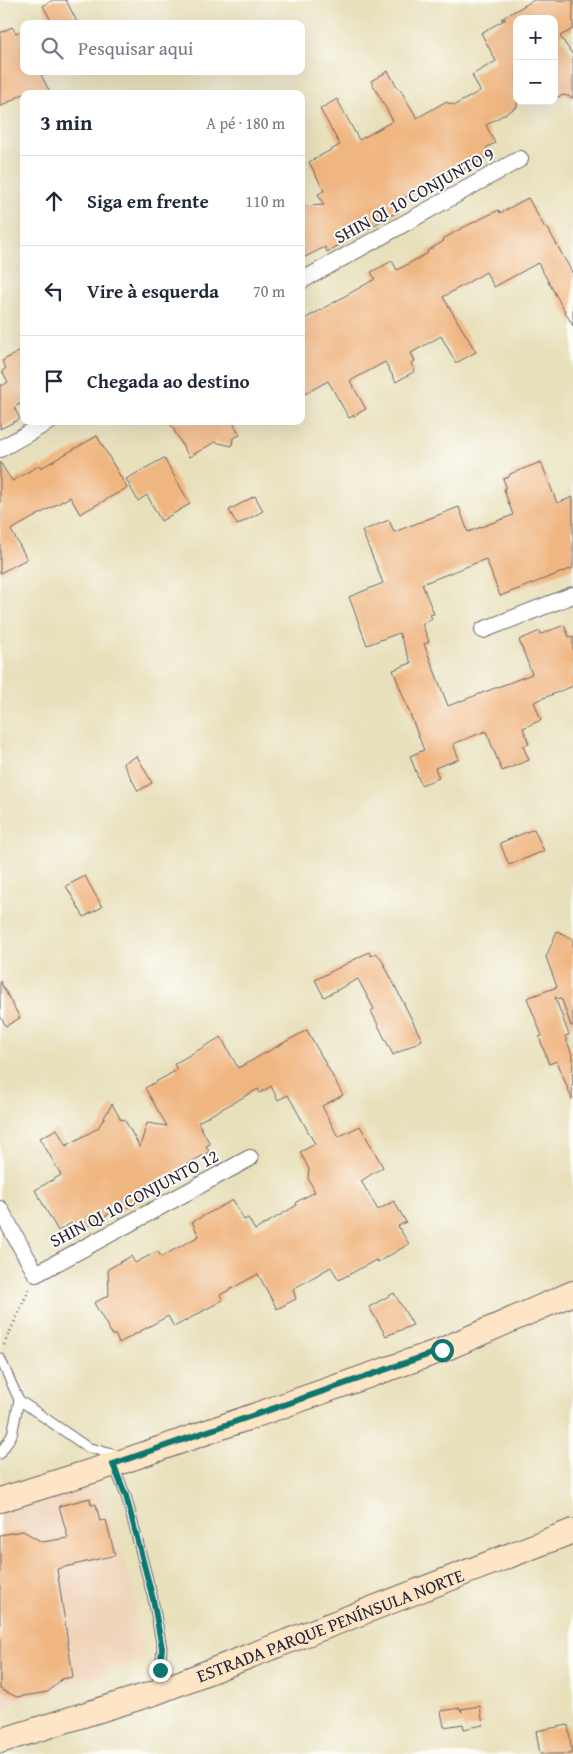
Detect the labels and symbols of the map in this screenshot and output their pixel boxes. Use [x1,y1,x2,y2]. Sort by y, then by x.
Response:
street label: SHIN QI 10 CONJUNTO 9 [329,140,499,250]
street label: SHIN QI 10 CONJUNTO 12 [45,1142,223,1254]
route start [431,1339,454,1362]
street label: ESTRADA PARQUE PENÍNSULA NORTE [192,1561,468,1689]
route end [149,1659,172,1682]

